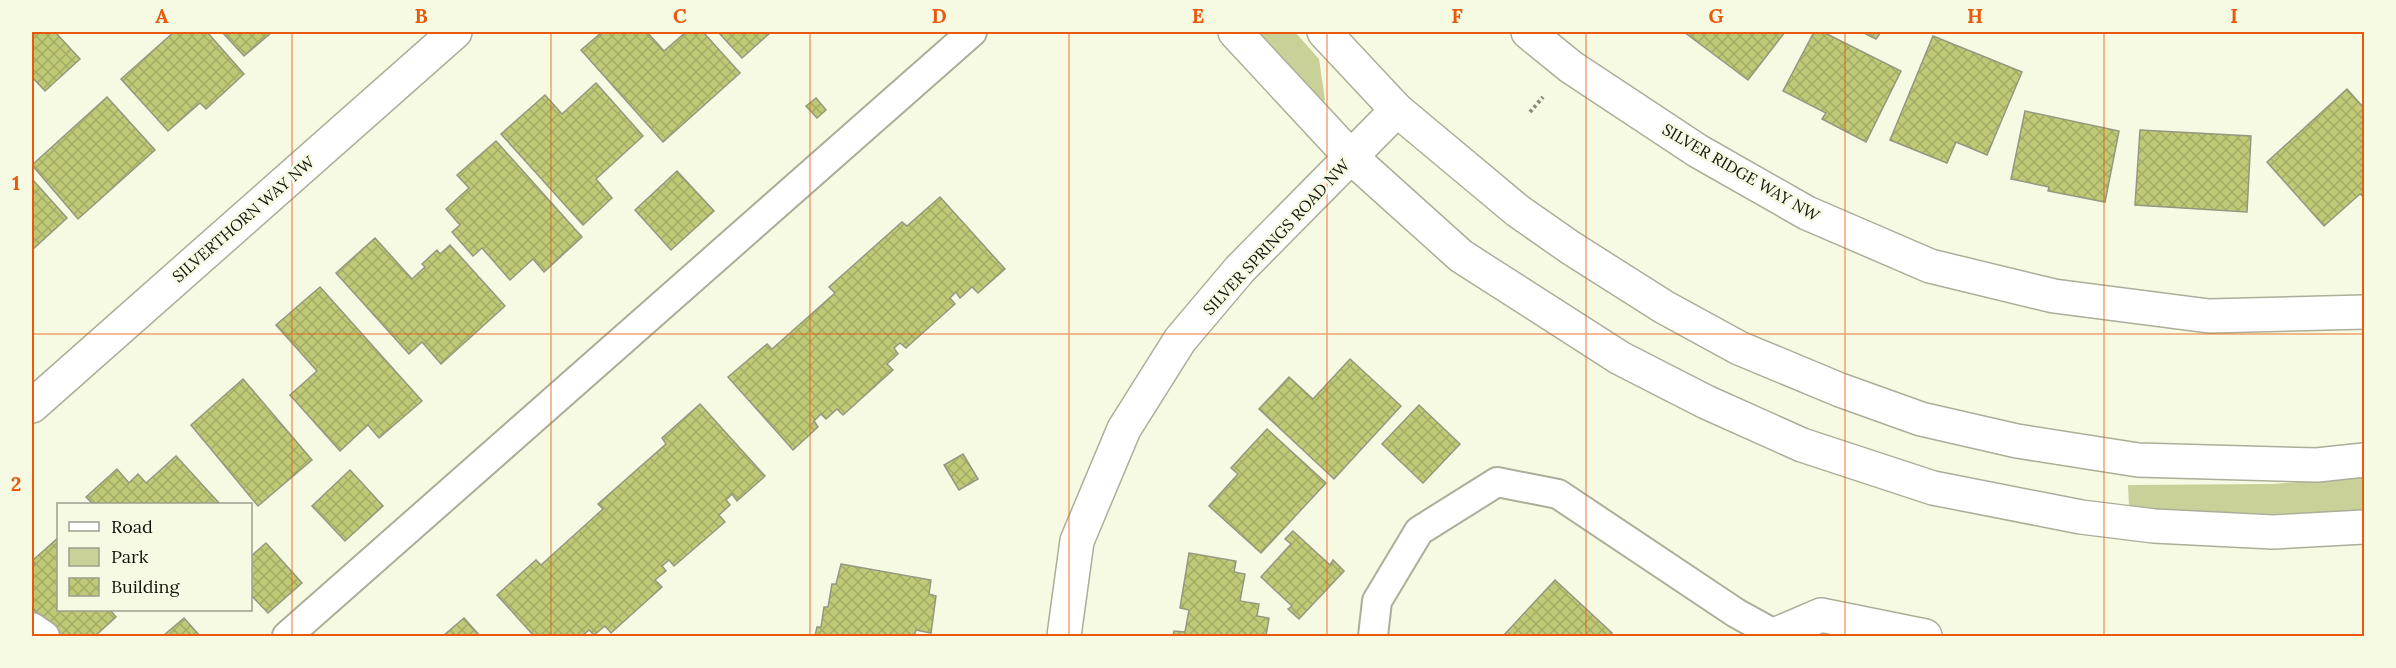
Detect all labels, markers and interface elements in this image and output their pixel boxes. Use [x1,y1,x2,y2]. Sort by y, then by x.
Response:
text: A [155,3,169,28]
text: B [414,3,428,28]
text: C [673,3,687,28]
text: D [931,3,947,28]
text: E [1192,3,1204,28]
text: F [1451,3,1463,28]
text: G [1708,3,1724,28]
text: H [1967,3,1983,28]
text: I [2230,3,2238,28]
street label: SILVER RIDGE WAY NW [1659,119,1824,226]
street label: SILVERTHORN WAY NW [168,151,319,286]
street label: SILVER SPRINGS ROAD NW [1199,154,1354,319]
text: 1 [12,170,20,195]
text: 2 [11,471,21,496]
legend [57,503,252,611]
text: Road [111,515,153,538]
text: Park [111,545,149,568]
text: Building [111,575,181,598]

